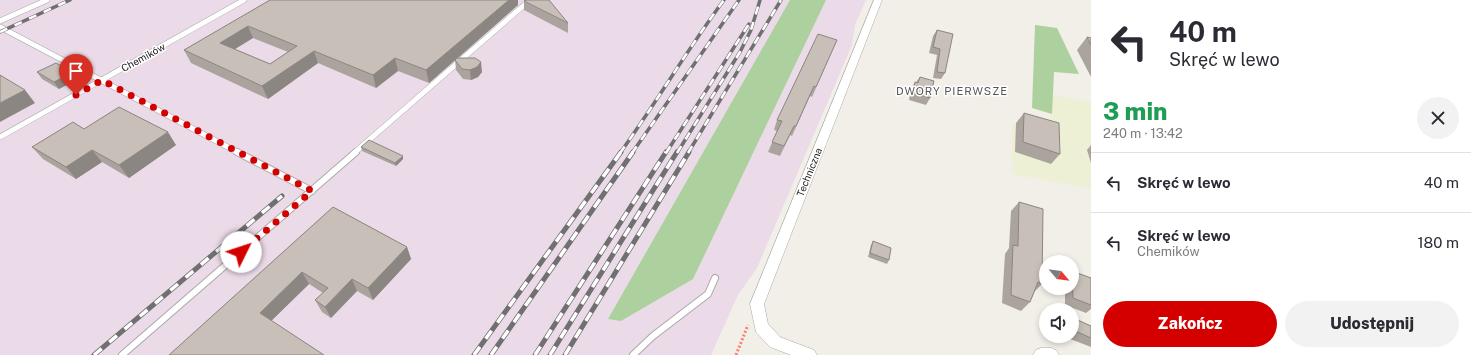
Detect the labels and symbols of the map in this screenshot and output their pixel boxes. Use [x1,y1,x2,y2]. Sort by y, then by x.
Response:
street label: Chemików [119,40,167,74]
pin [59,54,93,95]
district label: DWORY PIERWSZE [896,85,1008,97]
street label: Techniczna [794,146,824,198]
position arrow [220,231,262,273]
north arrow [1039,255,1079,295]

